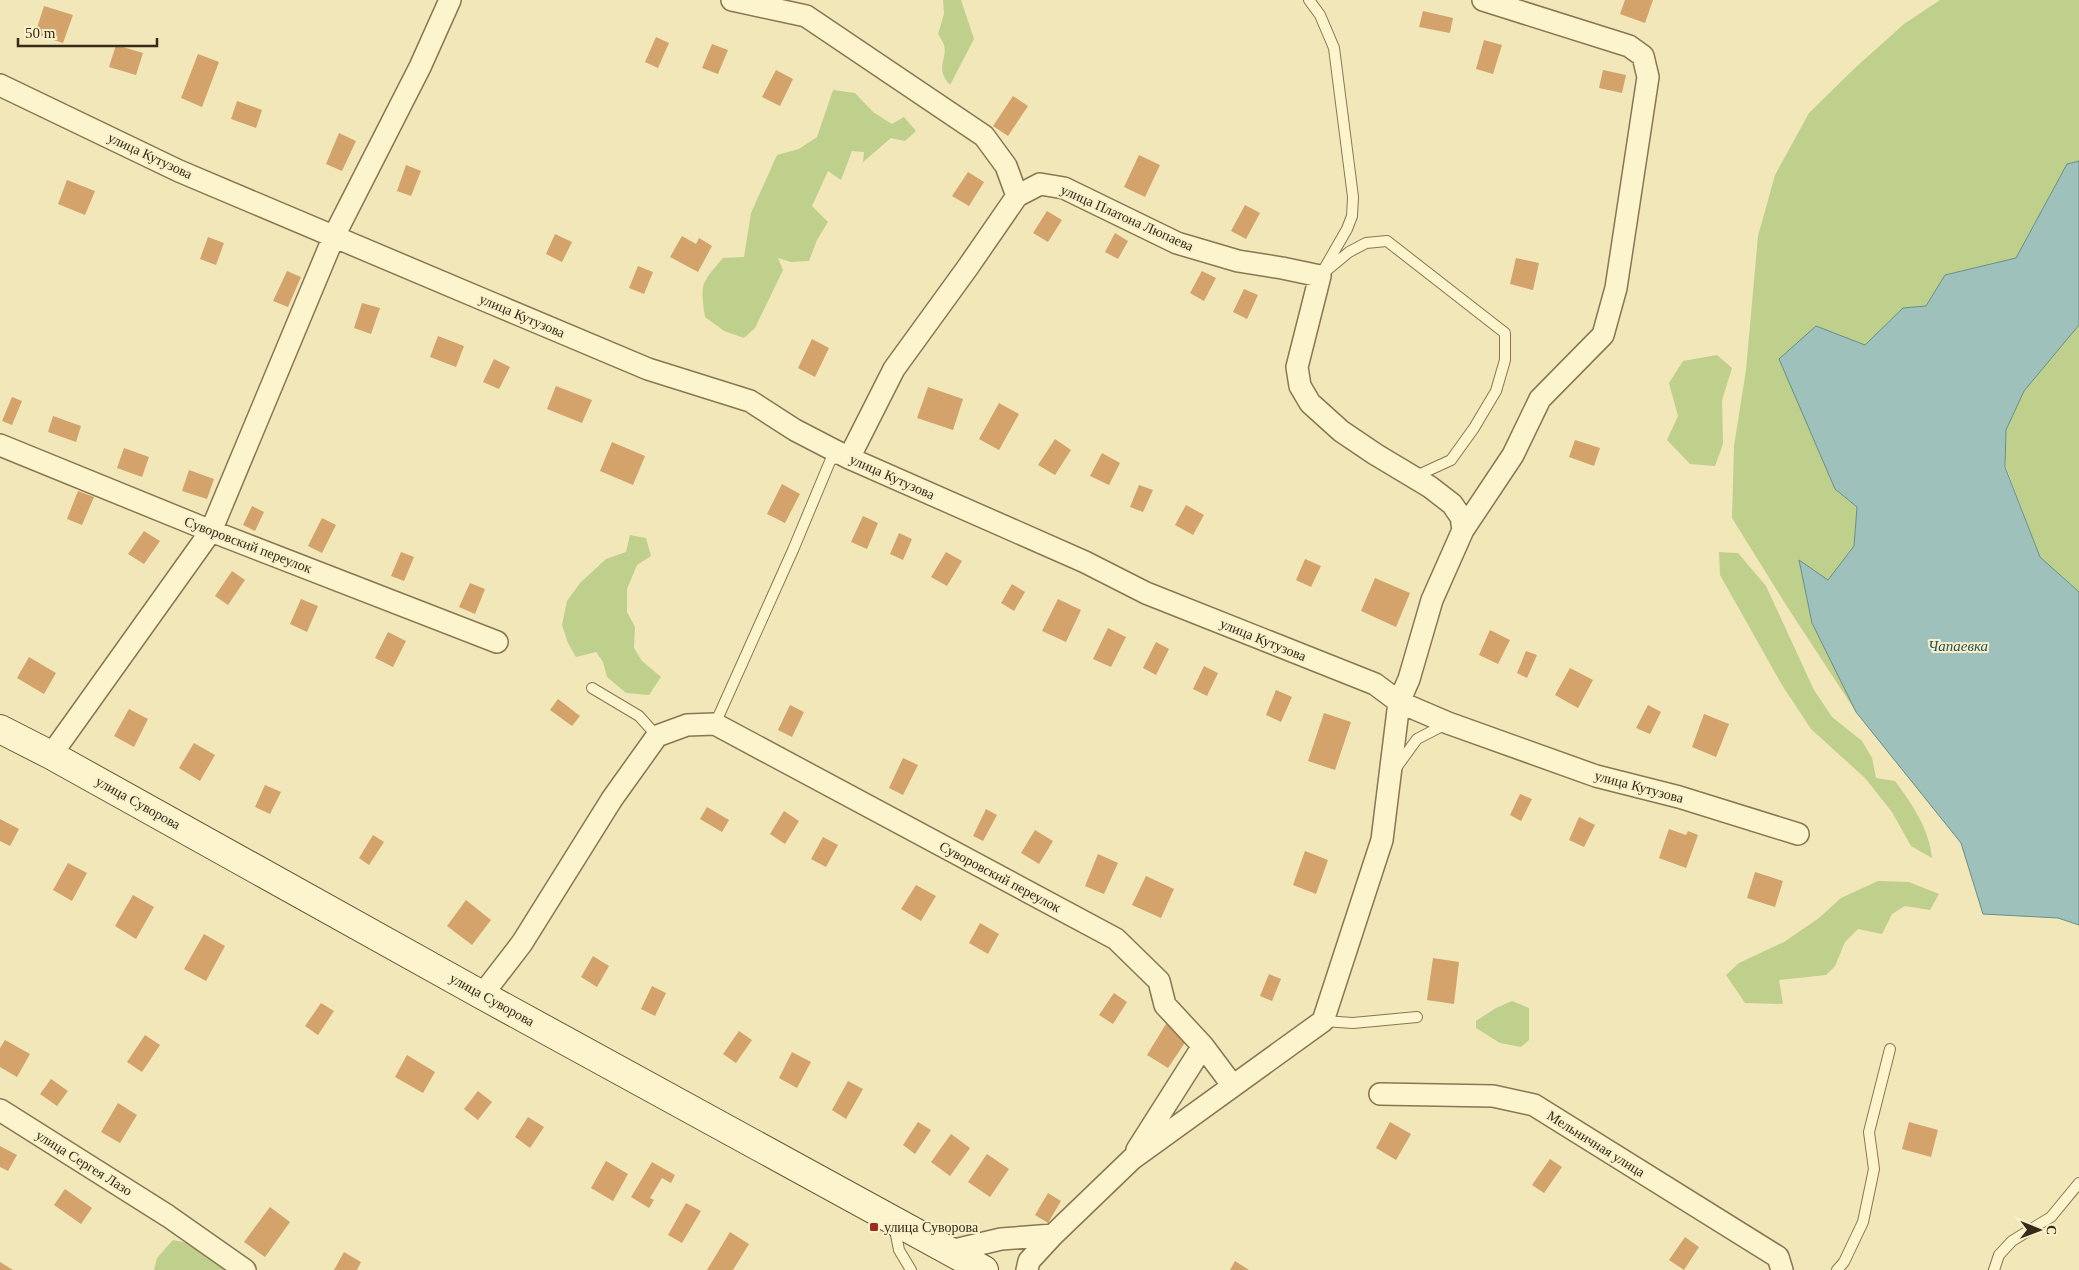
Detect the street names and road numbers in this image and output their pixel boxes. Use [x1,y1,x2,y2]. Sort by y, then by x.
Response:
street label: улица Кутузова [105,130,195,182]
street label: улица Платона Люпаева [1058,182,1196,254]
street label: улица Кутузова [477,291,568,341]
street label: улица Кутузова [847,452,938,503]
street label: Суворовский переулок [182,514,314,576]
street label: улица Кутузова [1218,616,1309,664]
street label: улица Кутузова [1593,768,1686,806]
street label: улица Суворова [93,774,184,833]
street label: Суворовский переулок [937,839,1063,915]
street label: улица Суворова [447,971,538,1030]
street label: Мельничная улица [1544,1108,1648,1180]
street label: улица Сергея Лазо [33,1127,135,1199]

